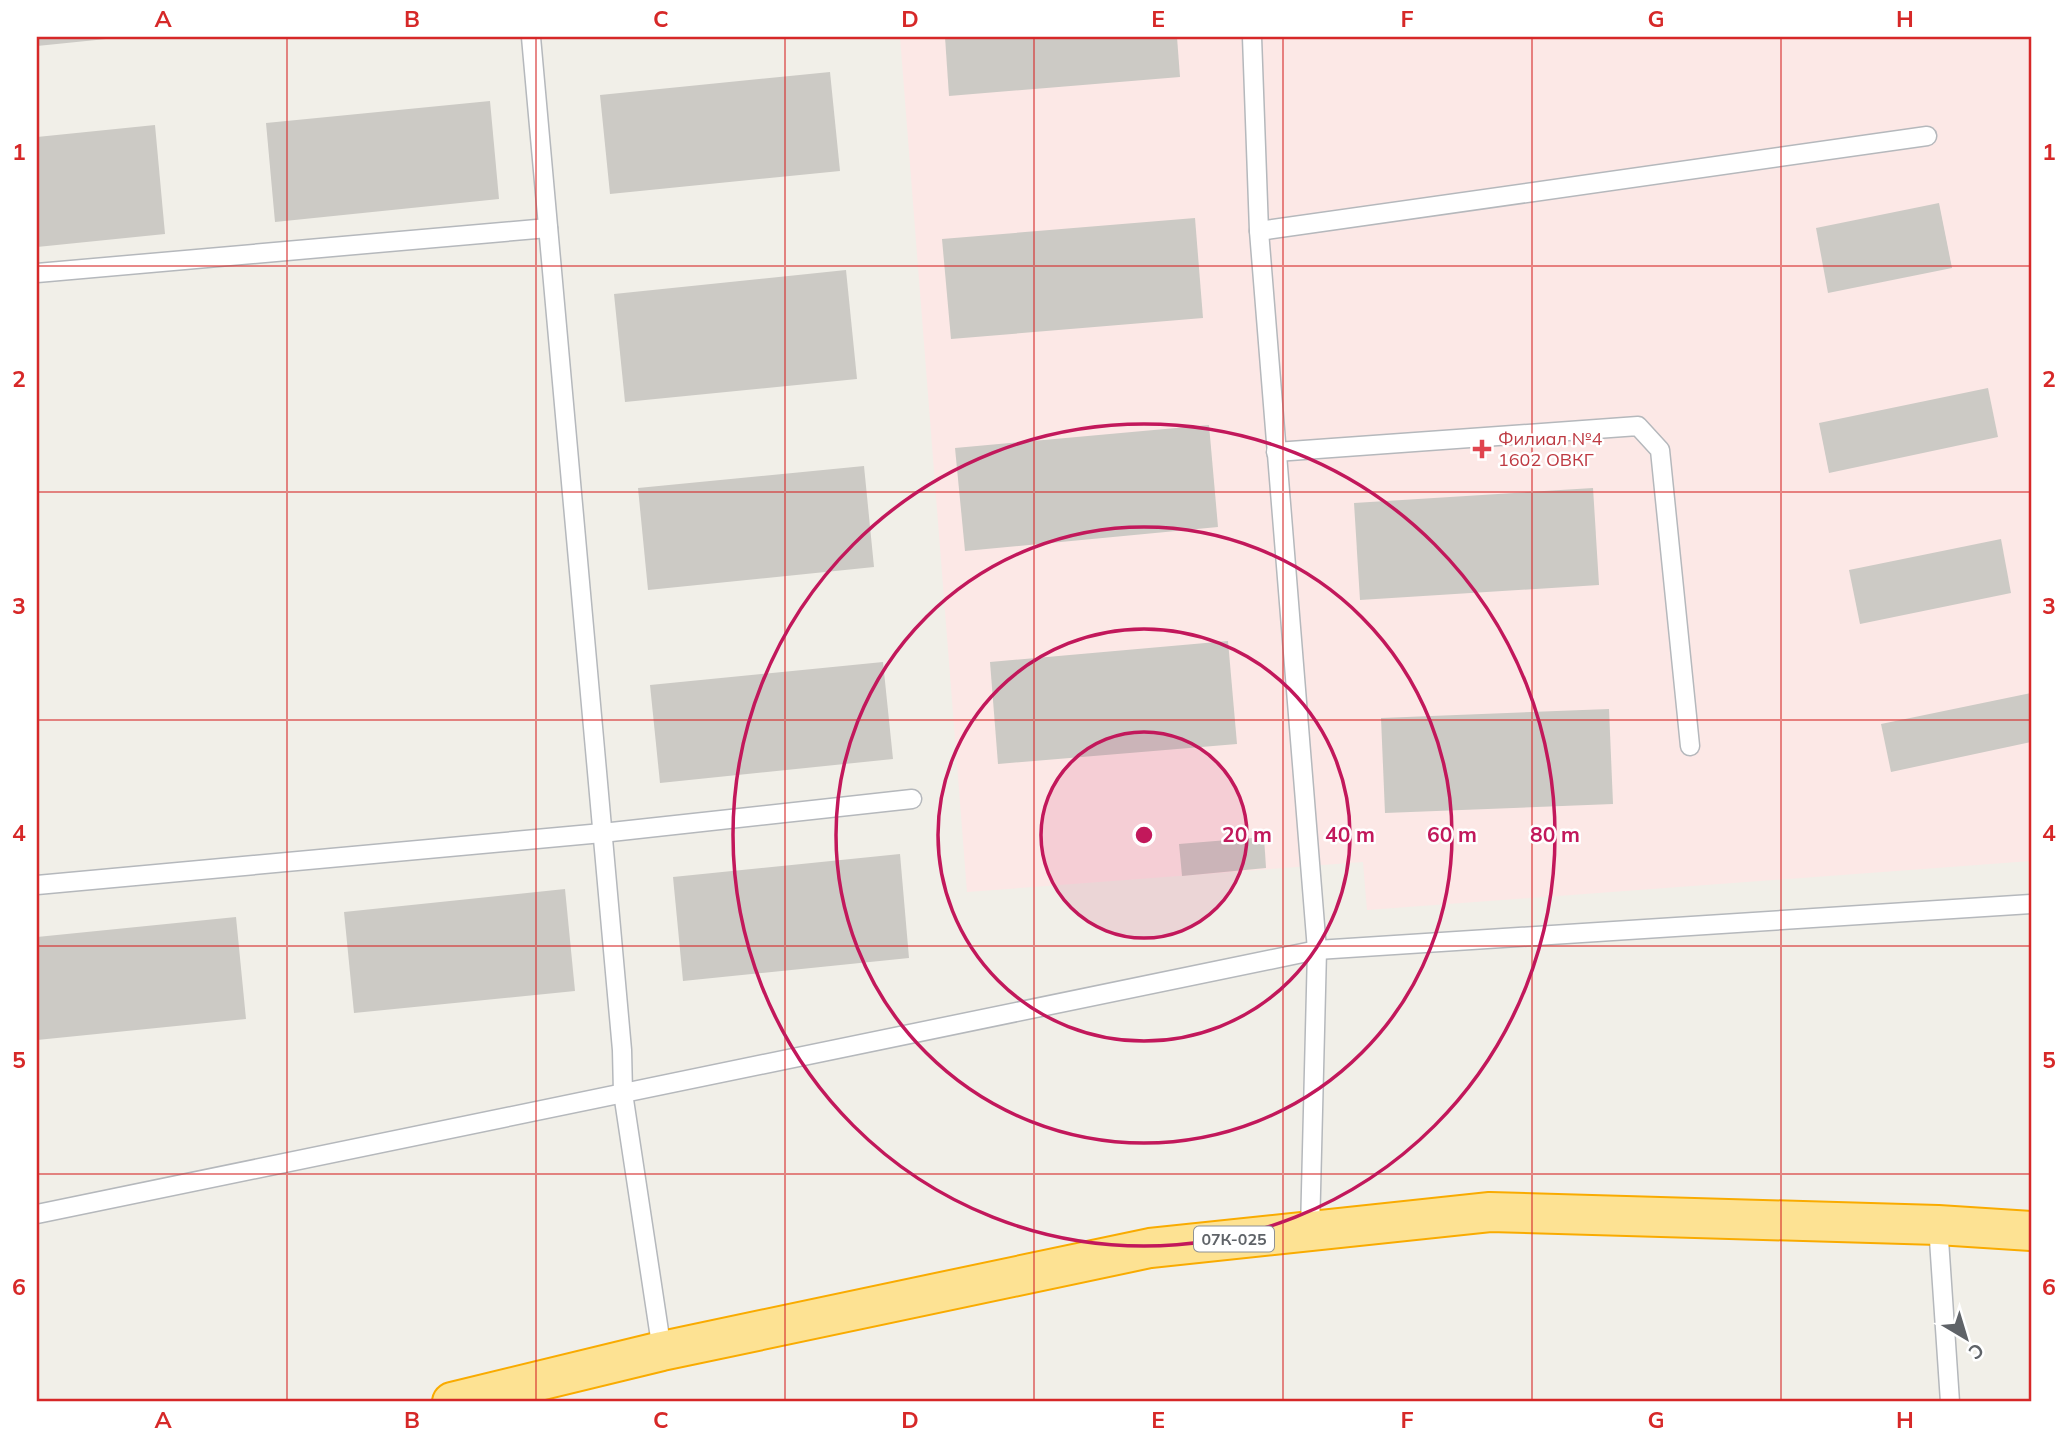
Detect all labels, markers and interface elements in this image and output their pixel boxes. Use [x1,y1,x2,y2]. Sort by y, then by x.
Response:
text: A [154,4,172,33]
text: B [404,4,420,33]
text: C [653,4,669,33]
text: D [901,4,919,33]
text: E [1151,4,1165,33]
text: F [1400,4,1414,33]
text: G [1647,4,1665,33]
text: H [1896,4,1914,33]
text: 1 [12,137,26,166]
text: 1 [2042,137,2056,166]
text: 2 [12,364,26,393]
text: 2 [2042,364,2056,393]
place label: Филиал №4 1602 ОВКГ [1498,427,1602,471]
marker: Филиал №4 1602 ОВКГ [1472,439,1492,459]
text: 3 [12,591,26,620]
text: 3 [2042,591,2056,620]
text: 4 [12,818,26,847]
text: 4 [2042,818,2056,847]
text: 20 m [1222,821,1272,847]
text: 40 m [1325,821,1375,847]
text: 60 m [1427,821,1477,847]
text: 80 m [1530,821,1580,847]
centre of rings [1132,823,1156,847]
text: 5 [12,1045,26,1074]
text: 5 [2042,1045,2056,1074]
road number: 07К-025 [1194,1226,1274,1252]
text: 6 [12,1272,26,1301]
text: 6 [2042,1272,2056,1301]
north arrow [1932,1302,2002,1372]
text: С [1964,1338,1989,1365]
text: A [154,1405,172,1434]
text: B [404,1405,420,1434]
text: C [653,1405,669,1434]
text: D [901,1405,919,1434]
text: E [1151,1405,1165,1434]
text: F [1400,1405,1414,1434]
text: G [1647,1405,1665,1434]
text: H [1896,1405,1914,1434]

